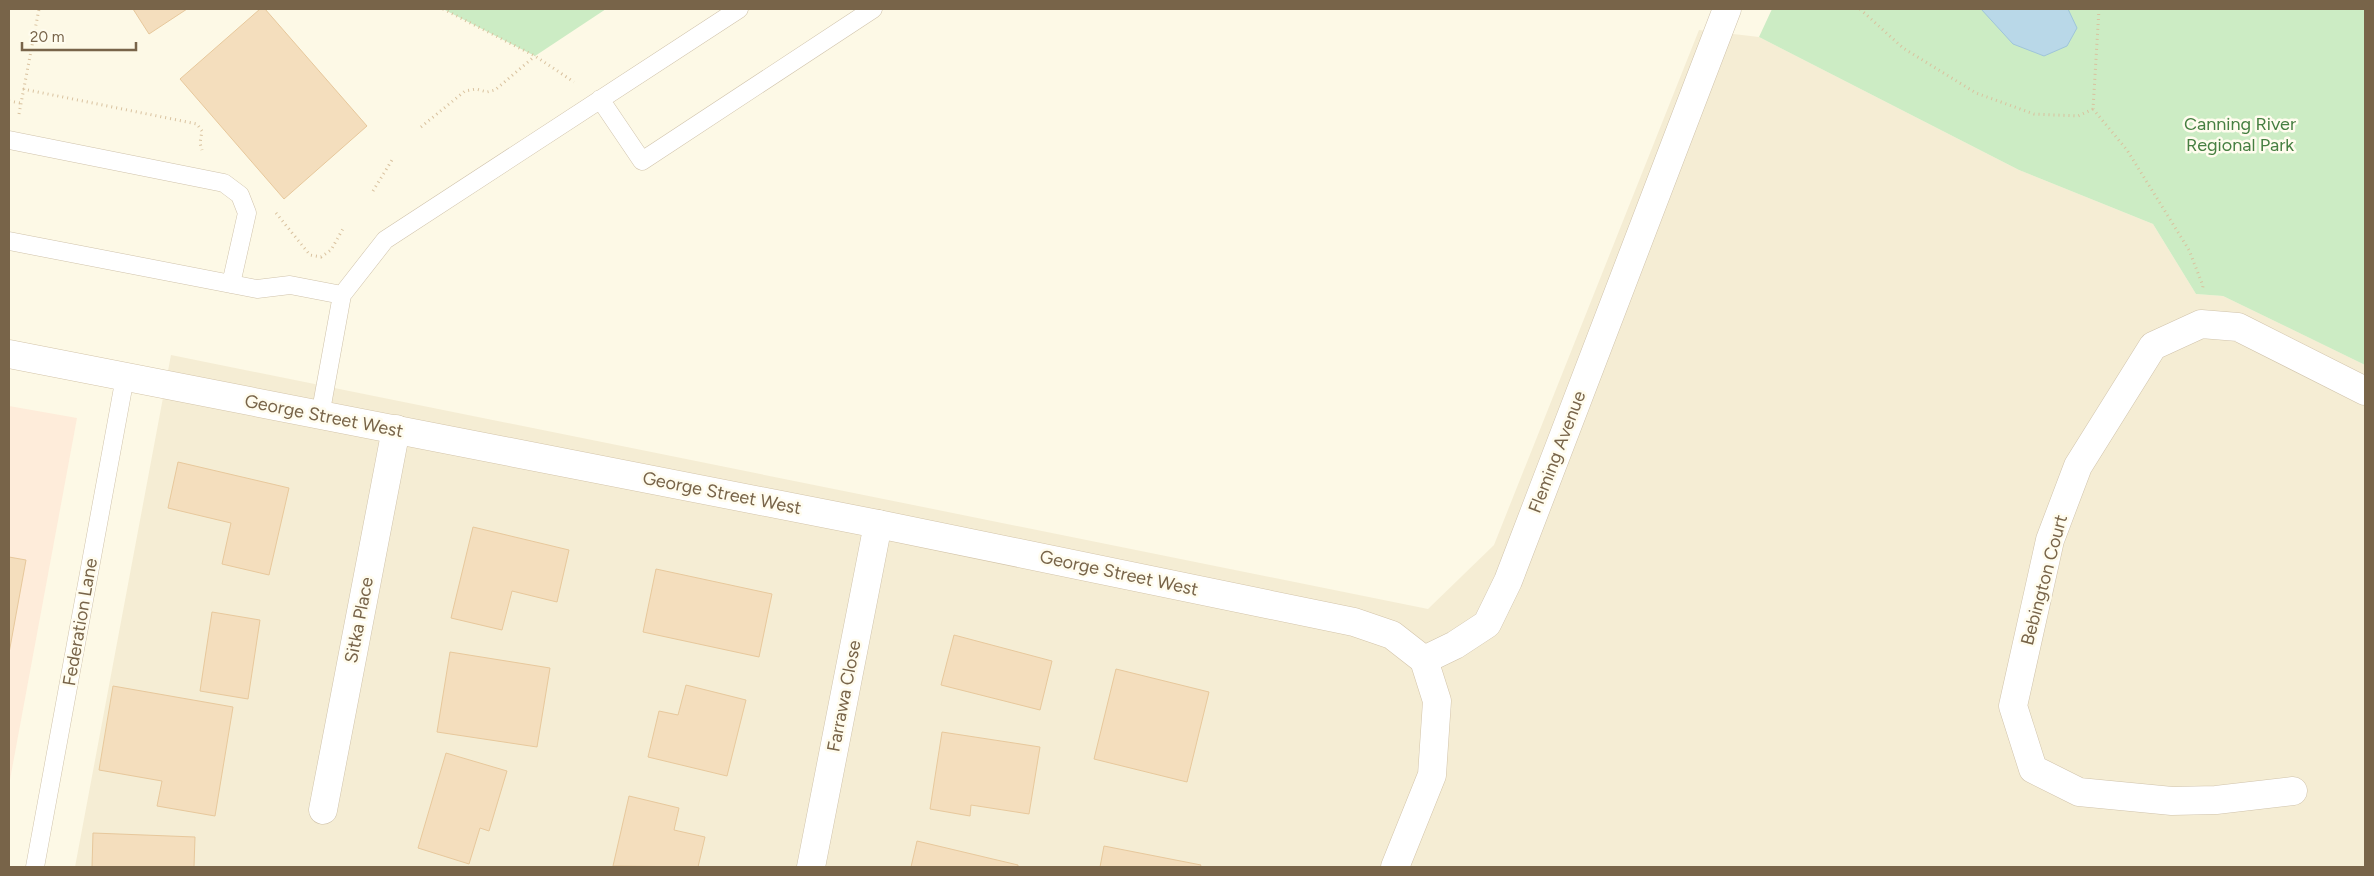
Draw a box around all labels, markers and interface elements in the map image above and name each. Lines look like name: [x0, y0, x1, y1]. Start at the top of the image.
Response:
scale bar: [22, 20, 136, 52]
text: 20 m: [30, 28, 64, 46]
park label: Canning River Regional Park: [2184, 113, 2296, 156]
street label: Fleming Avenue: [1524, 388, 1590, 516]
street label: George Street West: [243, 390, 405, 442]
street label: George Street West: [641, 467, 803, 519]
street label: Bebington Court: [2016, 512, 2072, 648]
street label: George Street West: [1038, 545, 1200, 601]
street label: Federation Lane: [58, 556, 102, 688]
street label: Sitka Place: [340, 575, 378, 665]
street label: Farrawa Close: [822, 638, 866, 754]

